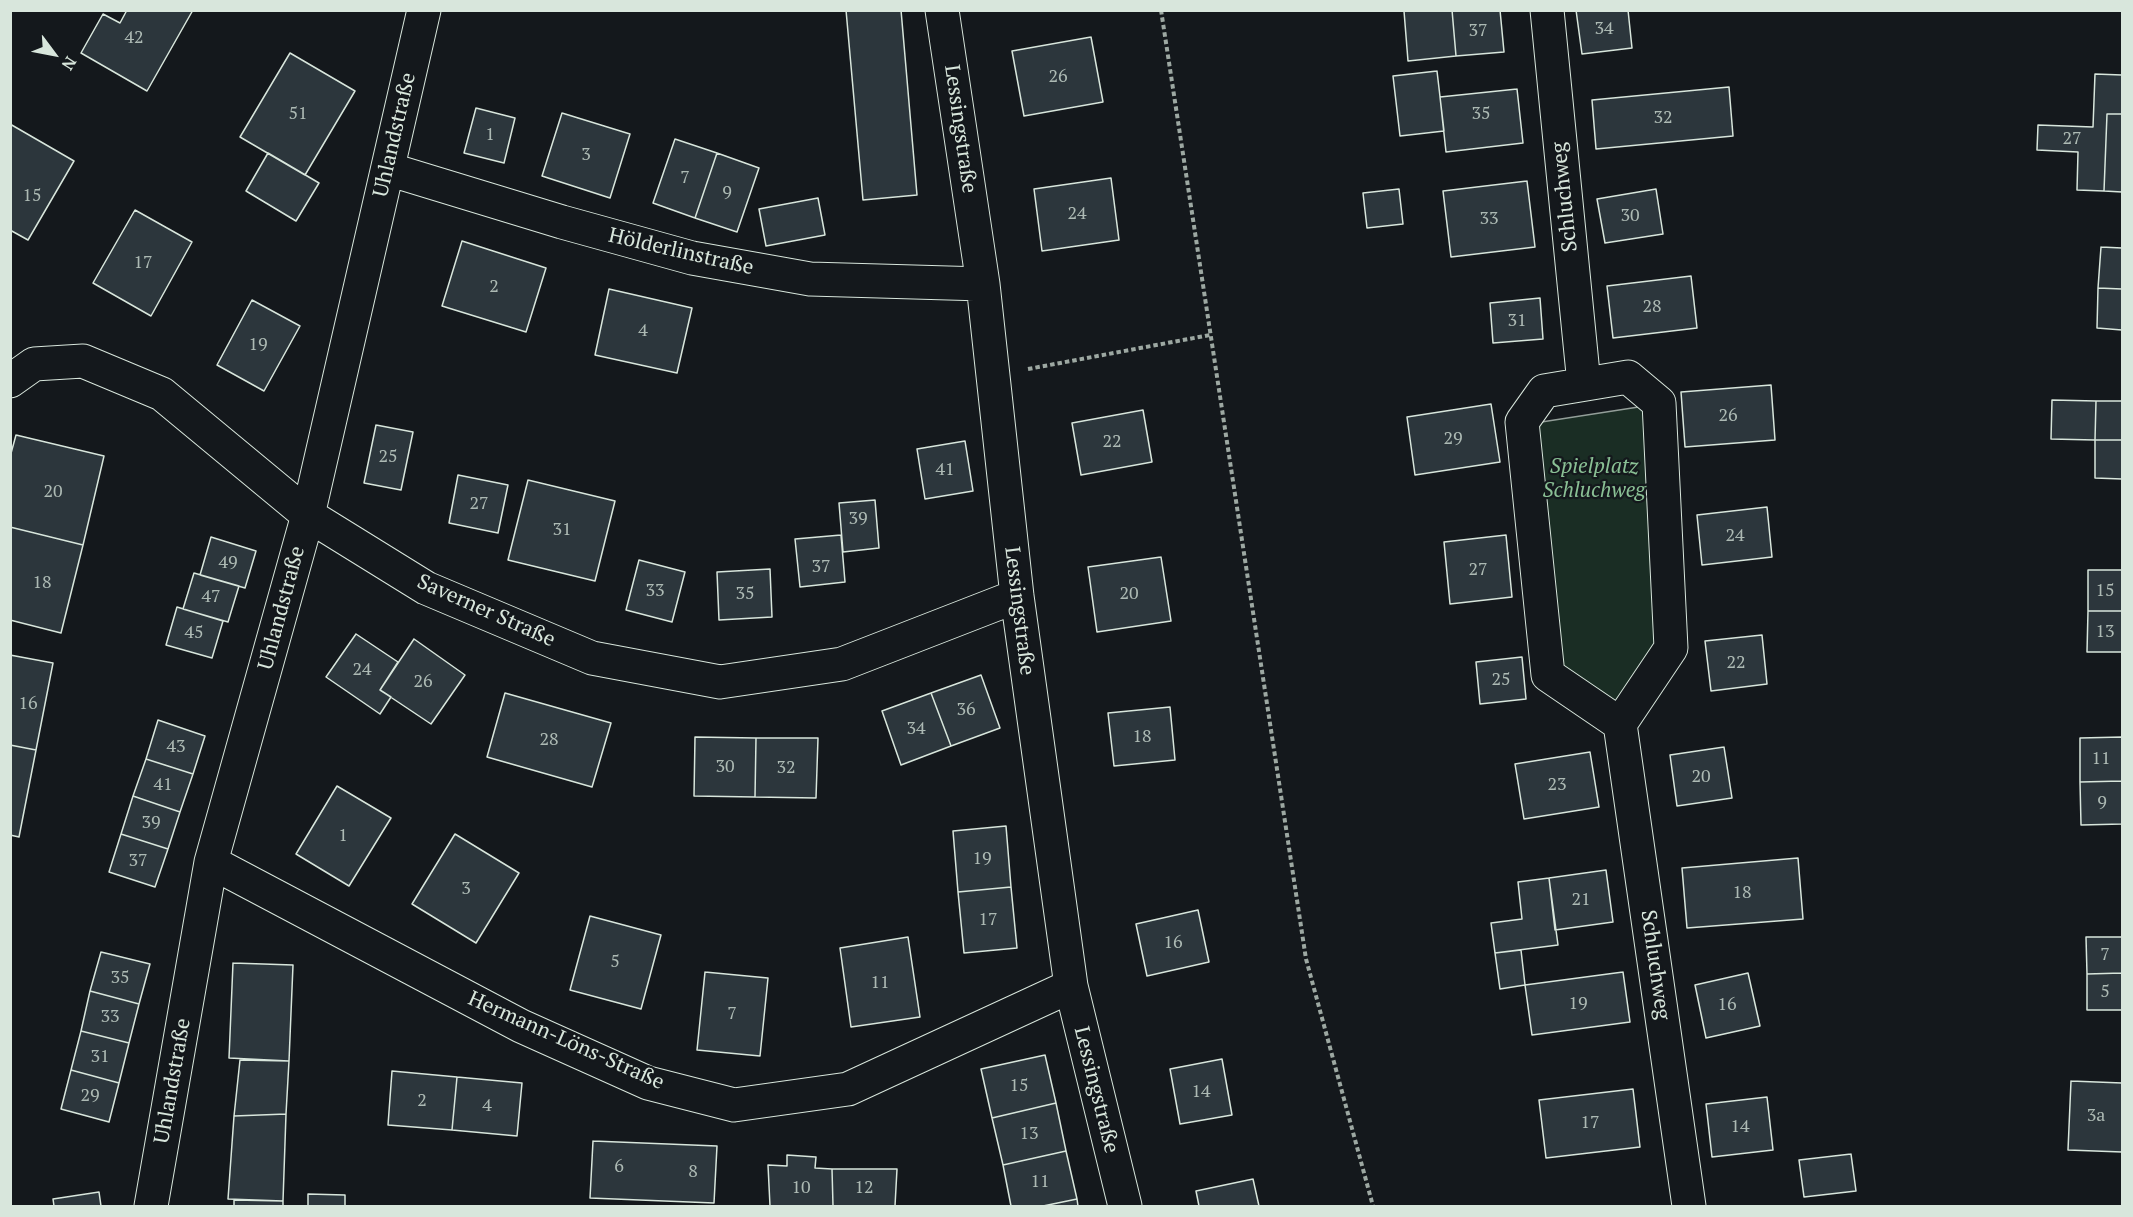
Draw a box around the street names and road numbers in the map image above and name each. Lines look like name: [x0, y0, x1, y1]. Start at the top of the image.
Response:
street label: Lessingstraße: [939, 63, 981, 195]
street label: Uhlandstraße: [368, 70, 422, 200]
street label: Schluchweg: [1547, 141, 1583, 253]
street label: Hölderlinstraße: [606, 223, 756, 281]
street label: Uhlandstraße: [253, 543, 311, 673]
street label: Lessingstraße: [999, 545, 1039, 677]
street label: Saverner Straße: [413, 569, 559, 653]
street label: Schluchweg: [1635, 909, 1675, 1021]
street label: Hermann-Löns-Straße: [464, 986, 668, 1096]
street label: Uhlandstraße: [150, 1016, 196, 1146]
street label: Lessingstraße: [1068, 1024, 1124, 1156]

